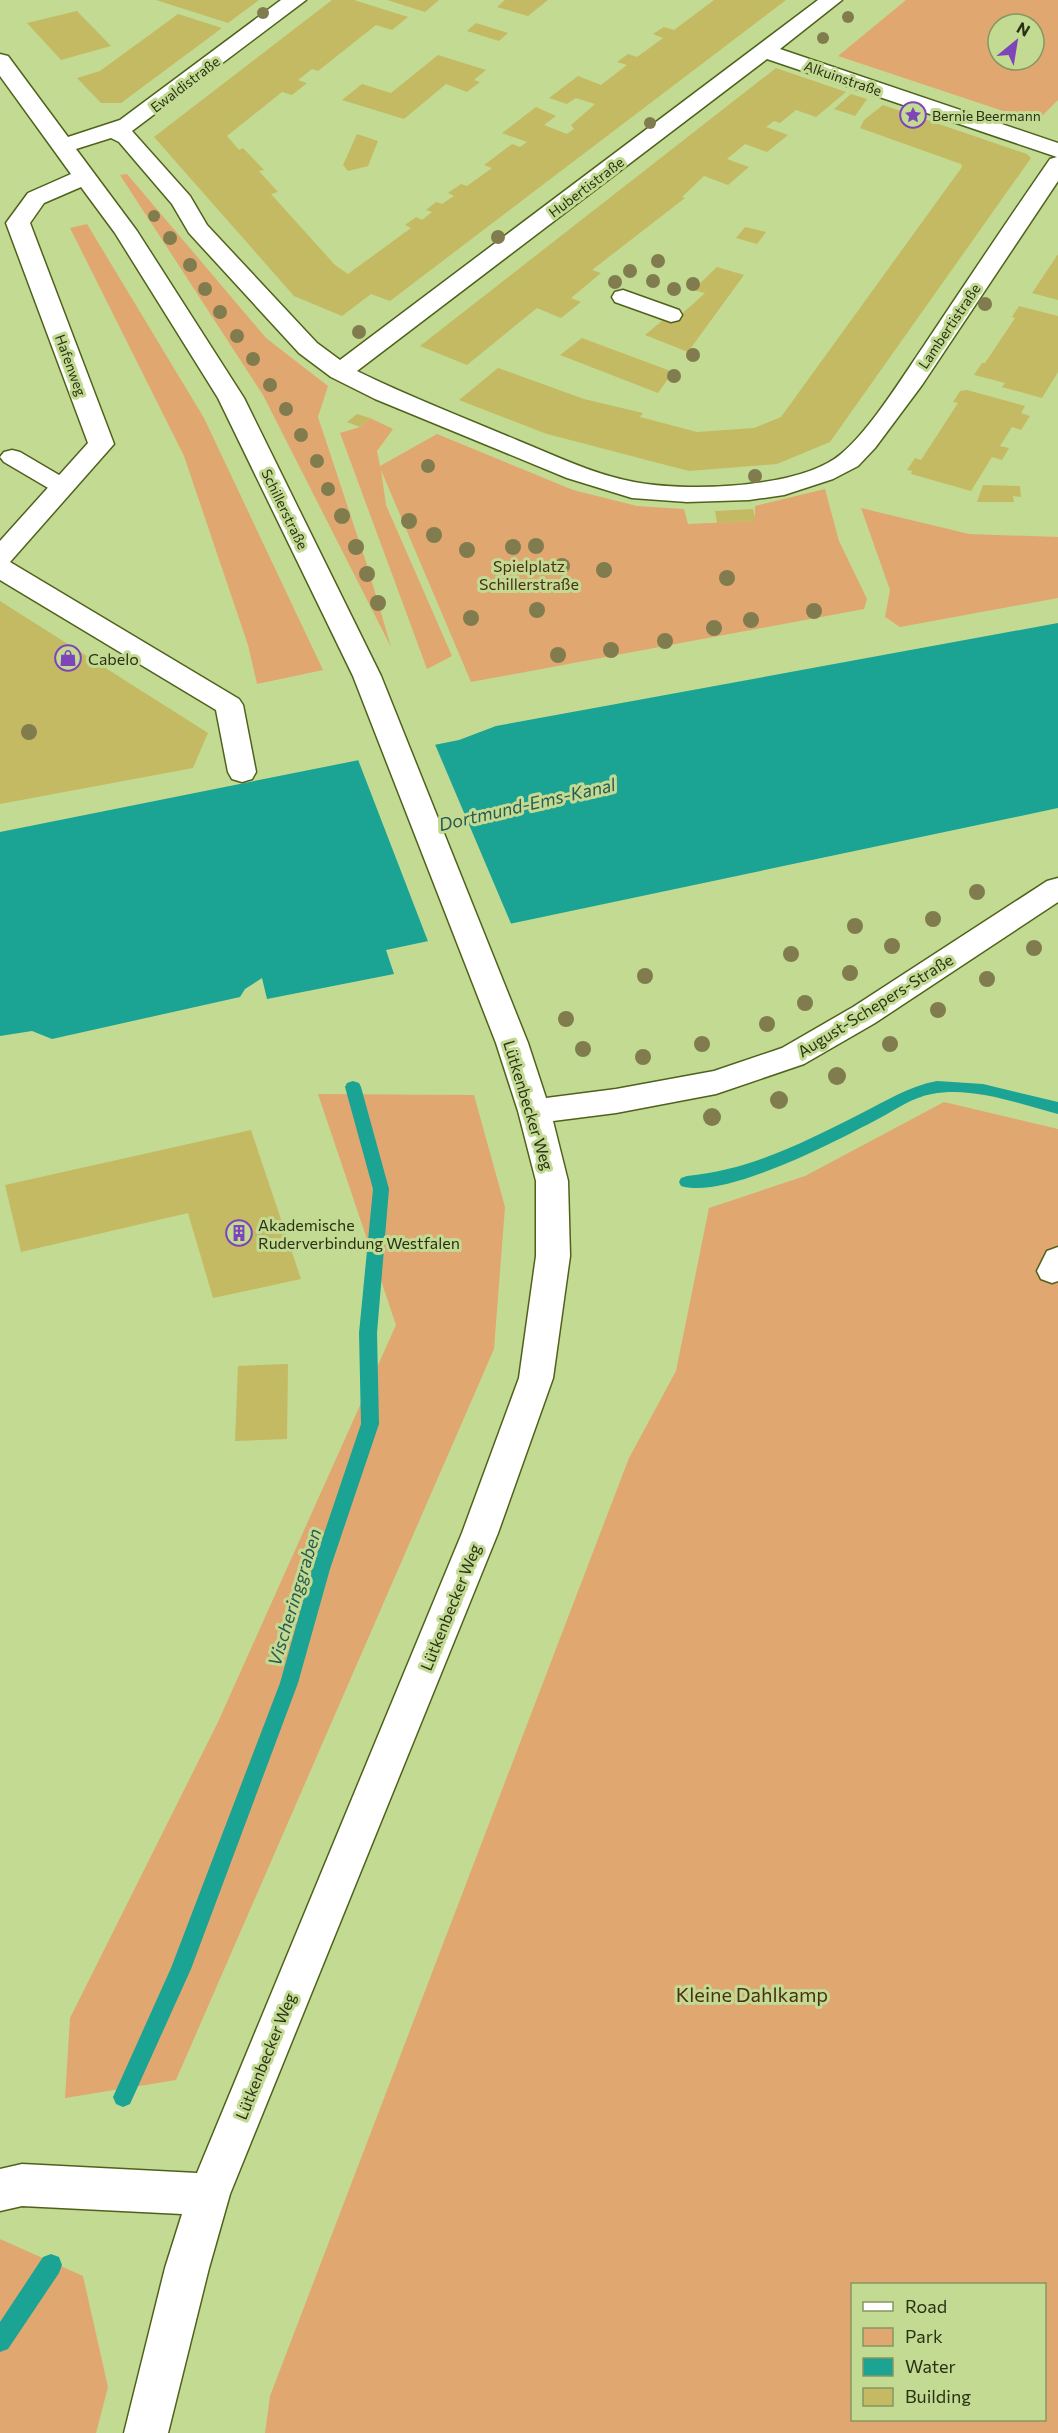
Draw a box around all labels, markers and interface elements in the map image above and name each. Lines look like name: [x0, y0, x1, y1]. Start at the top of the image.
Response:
north arrow: [986, 12, 1046, 72]
text: N: [1014, 17, 1034, 40]
street label: Ewaldistraße: [147, 52, 223, 116]
street label: Alkuinstraße: [802, 57, 884, 99]
place icon: Bernie Beermann: [898, 100, 928, 130]
place label: Bernie Beermann: [932, 107, 1041, 124]
street label: Hubertistraße: [545, 153, 627, 221]
street label: Lambertistraße: [914, 280, 984, 372]
street label: Hafenweg: [52, 332, 90, 398]
street label: Schillerstraße: [258, 466, 312, 552]
park label: Spielplatz Schillerstraße: [479, 556, 579, 593]
shop icon: Cabelo: [53, 643, 83, 673]
place label: Cabelo: [88, 649, 139, 668]
water label: Dortmund-Ems-Kanal: [437, 773, 618, 835]
street label: August-Schepers-Straße: [794, 949, 956, 1061]
street label: Lütkenbecker Weg: [500, 1038, 558, 1173]
place label: Akademische Ruderverbindung Westfalen: [258, 1215, 460, 1252]
building icon: Akademische Ruderverbindung Westfalen: [224, 1218, 254, 1248]
water label: Vischeringgraben: [263, 1526, 325, 1668]
street label: Lütkenbecker Weg: [416, 1541, 484, 1673]
park label: Kleine Dahlkamp: [676, 1982, 828, 2006]
street label: Lütkenbecker Weg: [231, 1990, 299, 2122]
legend: [851, 2283, 1046, 2421]
text: Road: [905, 2295, 947, 2317]
text: Park: [905, 2325, 943, 2347]
text: Water: [905, 2355, 956, 2377]
text: Building: [905, 2385, 971, 2407]

